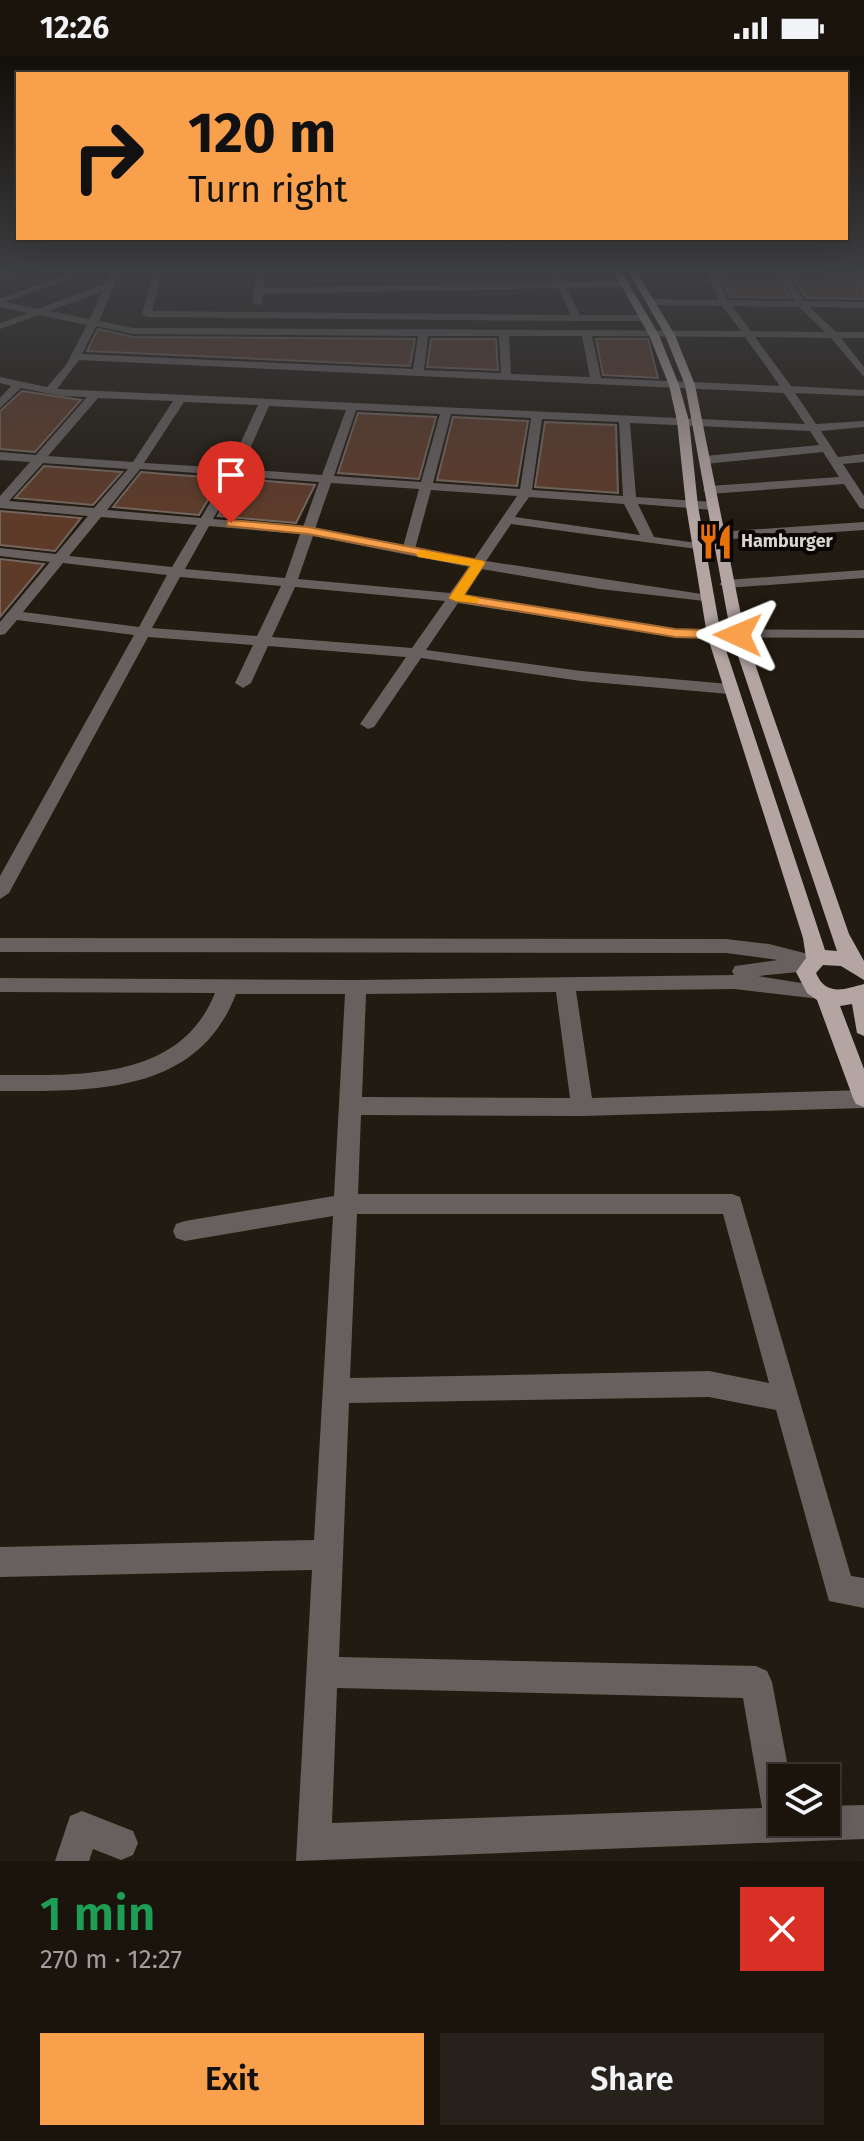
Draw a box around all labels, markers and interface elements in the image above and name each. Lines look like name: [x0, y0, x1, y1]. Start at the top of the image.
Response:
text: 12:26: [40, 10, 109, 46]
text: 120 m: [188, 100, 336, 167]
icon: right: [56, 104, 160, 208]
text: Turn right: [188, 168, 348, 212]
pin: [197, 441, 265, 523]
icon: arrive: [209, 453, 253, 497]
restaurant icon: Hamburger: [696, 522, 734, 560]
place label: Hamburger: [741, 530, 834, 552]
position arrow: [696, 593, 780, 677]
map controls: [768, 1764, 840, 1836]
button: layers: [768, 1764, 840, 1836]
text: 1 min: [40, 1885, 156, 1943]
button: close: [740, 1887, 824, 1971]
text: 270 m · 12:27: [40, 1944, 182, 1975]
button: Exit: [40, 2033, 424, 2125]
button: Share: [440, 2033, 824, 2125]

